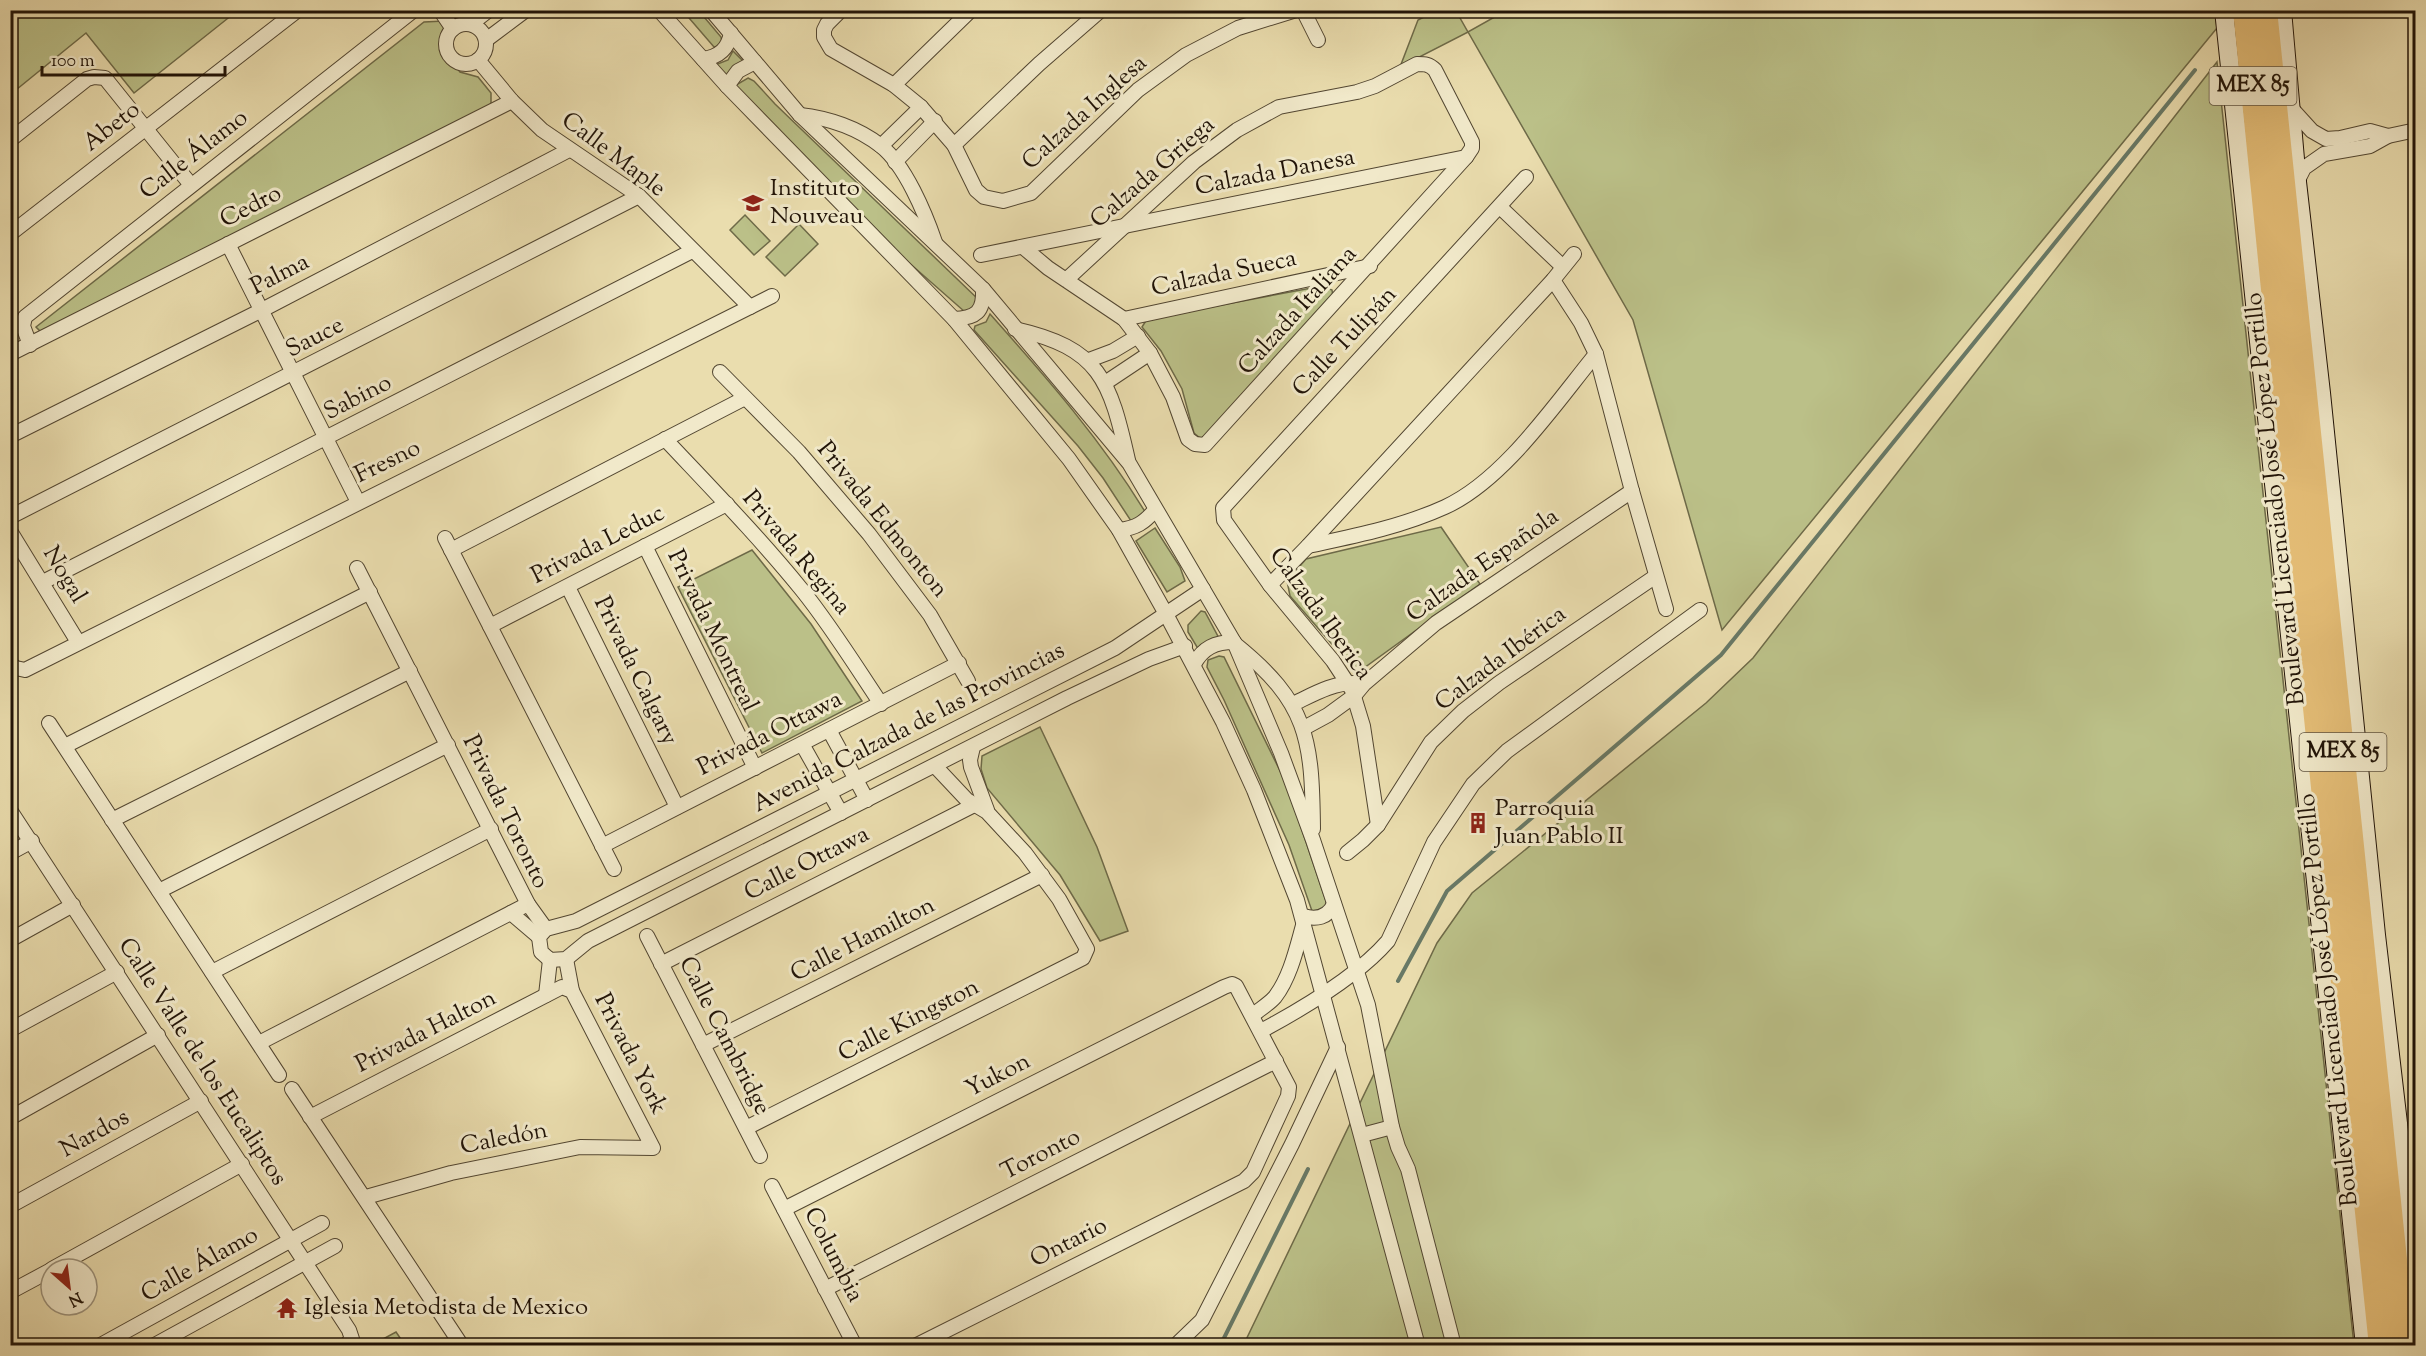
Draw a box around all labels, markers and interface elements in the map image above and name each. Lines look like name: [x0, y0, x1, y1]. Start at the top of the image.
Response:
scale bar: [42, 39, 225, 77]
street label: Calzada Inglesa: [1015, 48, 1155, 178]
text: 100 m: [51, 49, 95, 75]
road number: MEX 85: [2210, 67, 2296, 105]
street label: Abeto: [76, 94, 148, 160]
street label: Calle Álamo: [133, 102, 255, 208]
street label: Calle Maple: [554, 104, 672, 206]
street label: Calzada Griega: [1083, 109, 1223, 237]
street label: Calzada Danesa: [1192, 141, 1358, 205]
place label: Instituto Nouveau: [770, 172, 864, 234]
street label: Cedro: [214, 177, 288, 237]
school or university icon: Instituto Nouveau: [741, 191, 765, 215]
street label: Calzada Italiana: [1231, 239, 1365, 383]
street label: Calzada Sueca: [1148, 242, 1300, 306]
street label: Palma: [245, 246, 315, 304]
street label: Calle Tulipán: [1285, 279, 1405, 405]
street label: Boulevard Licenciado José López Portillo: [2237, 291, 2315, 707]
street label: Sauce: [280, 309, 350, 367]
street label: Sabino: [318, 366, 398, 430]
street label: Fresno: [349, 431, 427, 493]
street label: Privada Edmonton: [808, 435, 956, 605]
street label: Privada Regina: [734, 483, 858, 623]
street label: Privada Leduc: [525, 497, 671, 593]
street label: Calzada Española: [1400, 501, 1566, 631]
street label: Nogal: [34, 540, 95, 610]
street label: Calzada Iberica: [1260, 541, 1380, 687]
street label: Privada Montreal: [658, 544, 766, 718]
street label: Privada Calgary: [584, 591, 686, 751]
street label: Calzada Ibérica: [1428, 598, 1574, 720]
street label: Avenida Calzada de las Provincias: [747, 634, 1071, 822]
street label: Privada Ottawa: [692, 683, 848, 785]
street label: Privada Toronto: [453, 729, 557, 895]
road number: MEX 85: [2300, 733, 2386, 771]
place label: Parroquia Juan Pablo II: [1493, 792, 1624, 854]
street label: Boulevard Licenciado José López Portillo: [2290, 792, 2368, 1208]
building icon: Parroquia Juan Pablo II: [1466, 811, 1490, 835]
street label: Calle Ottawa: [739, 818, 875, 910]
street label: Calle Hamilton: [785, 889, 941, 991]
street label: Calle Valle de los Eucaliptos: [109, 931, 295, 1193]
street label: Calle Cambridge: [669, 951, 779, 1121]
street label: Calle Kingston: [833, 971, 985, 1071]
street label: Privada Halton: [350, 982, 502, 1082]
street label: Privada York: [585, 988, 675, 1120]
street label: Yukon: [959, 1045, 1037, 1107]
street label: Nardos: [54, 1101, 136, 1167]
street label: Caledón: [457, 1114, 551, 1164]
street label: Toronto: [995, 1120, 1087, 1190]
street label: Columbia: [795, 1202, 871, 1308]
street label: Ontario: [1025, 1209, 1113, 1277]
street label: Calle Álamo: [135, 1219, 265, 1311]
north arrow: [39, 1257, 99, 1317]
text: N: [64, 1285, 86, 1311]
place label: Iglesia Metodista de Mexico: [304, 1291, 588, 1325]
temple icon: Iglesia Metodista de Mexico: [275, 1296, 299, 1320]

